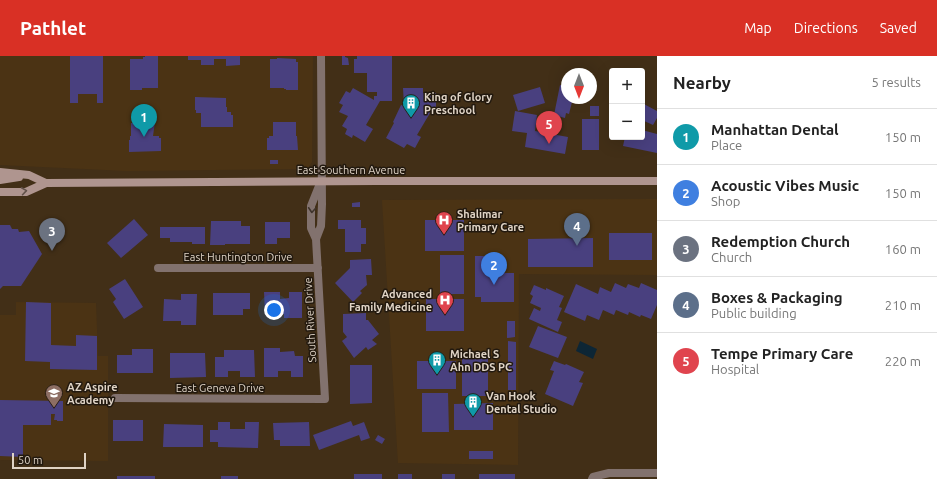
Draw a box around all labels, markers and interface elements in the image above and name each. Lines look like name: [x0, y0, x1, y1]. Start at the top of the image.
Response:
text: Pathlet: [20, 17, 86, 39]
text: Map: [744, 20, 772, 36]
text: Directions: [794, 20, 858, 36]
text: Saved: [880, 20, 917, 36]
north arrow: [561, 68, 597, 104]
map controls: [609, 68, 645, 140]
button: +: [609, 68, 645, 104]
text: Nearby: [673, 73, 731, 92]
text: 5 results: [871, 75, 921, 89]
place label: King of Glory Preschool: [424, 91, 492, 116]
building icon: King of Glory Preschool: [401, 93, 421, 118]
pin: 1: [131, 104, 157, 137]
button: −: [609, 104, 645, 140]
pin: 5: [536, 111, 562, 144]
text: Manhattan Dental: [711, 121, 839, 138]
text: 1: [682, 130, 690, 144]
text: 150 m: [885, 130, 921, 144]
text: Place: [711, 138, 742, 152]
street label: East Southern Avenue: [297, 164, 405, 176]
text: Acoustic Vibes Music: [711, 177, 859, 194]
text: 2: [682, 186, 690, 200]
text: 150 m: [885, 186, 921, 200]
one-way arrow: [20, 187, 27, 196]
text: Shop: [711, 194, 740, 208]
one-way arrow: [307, 207, 316, 213]
place label: Shalimar Primary Care: [457, 208, 524, 233]
hospital icon: Shalimar Primary Care: [434, 210, 454, 235]
pin: 4: [564, 213, 590, 246]
pin: 3: [39, 218, 65, 251]
text: Redemption Church: [711, 233, 850, 250]
text: 3: [682, 242, 690, 256]
text: 160 m: [885, 242, 921, 256]
text: Church: [711, 250, 752, 264]
street label: East Huntington Drive: [184, 251, 292, 263]
pin: 2: [481, 252, 507, 285]
street label: South River Drive: [302, 277, 318, 363]
place label: Advanced Family Medicine: [349, 288, 432, 313]
text: Boxes & Packaging: [711, 289, 843, 306]
hospital icon: Advanced Family Medicine: [435, 290, 455, 315]
text: 4: [682, 298, 690, 312]
text: 210 m: [885, 298, 921, 312]
your location: [264, 300, 284, 320]
text: Public building: [711, 306, 797, 320]
text: Tempe Primary Care: [711, 345, 853, 362]
place label: Michael S Ahn DDS PC: [450, 348, 512, 373]
building icon: Michael S Ahn DDS PC: [427, 350, 447, 375]
text: 5: [682, 354, 690, 368]
text: 220 m: [885, 354, 921, 368]
text: Hospital: [711, 362, 759, 376]
place label: AZ Aspire Academy: [67, 381, 118, 406]
street label: East Geneva Drive: [176, 382, 264, 394]
school or university icon: AZ Aspire Academy: [44, 383, 64, 408]
place label: Van Hook Dental Studio: [486, 390, 557, 415]
building icon: Van Hook Dental Studio: [463, 392, 483, 417]
scale bar: [12, 451, 86, 470]
text: 50 m: [18, 454, 42, 466]

